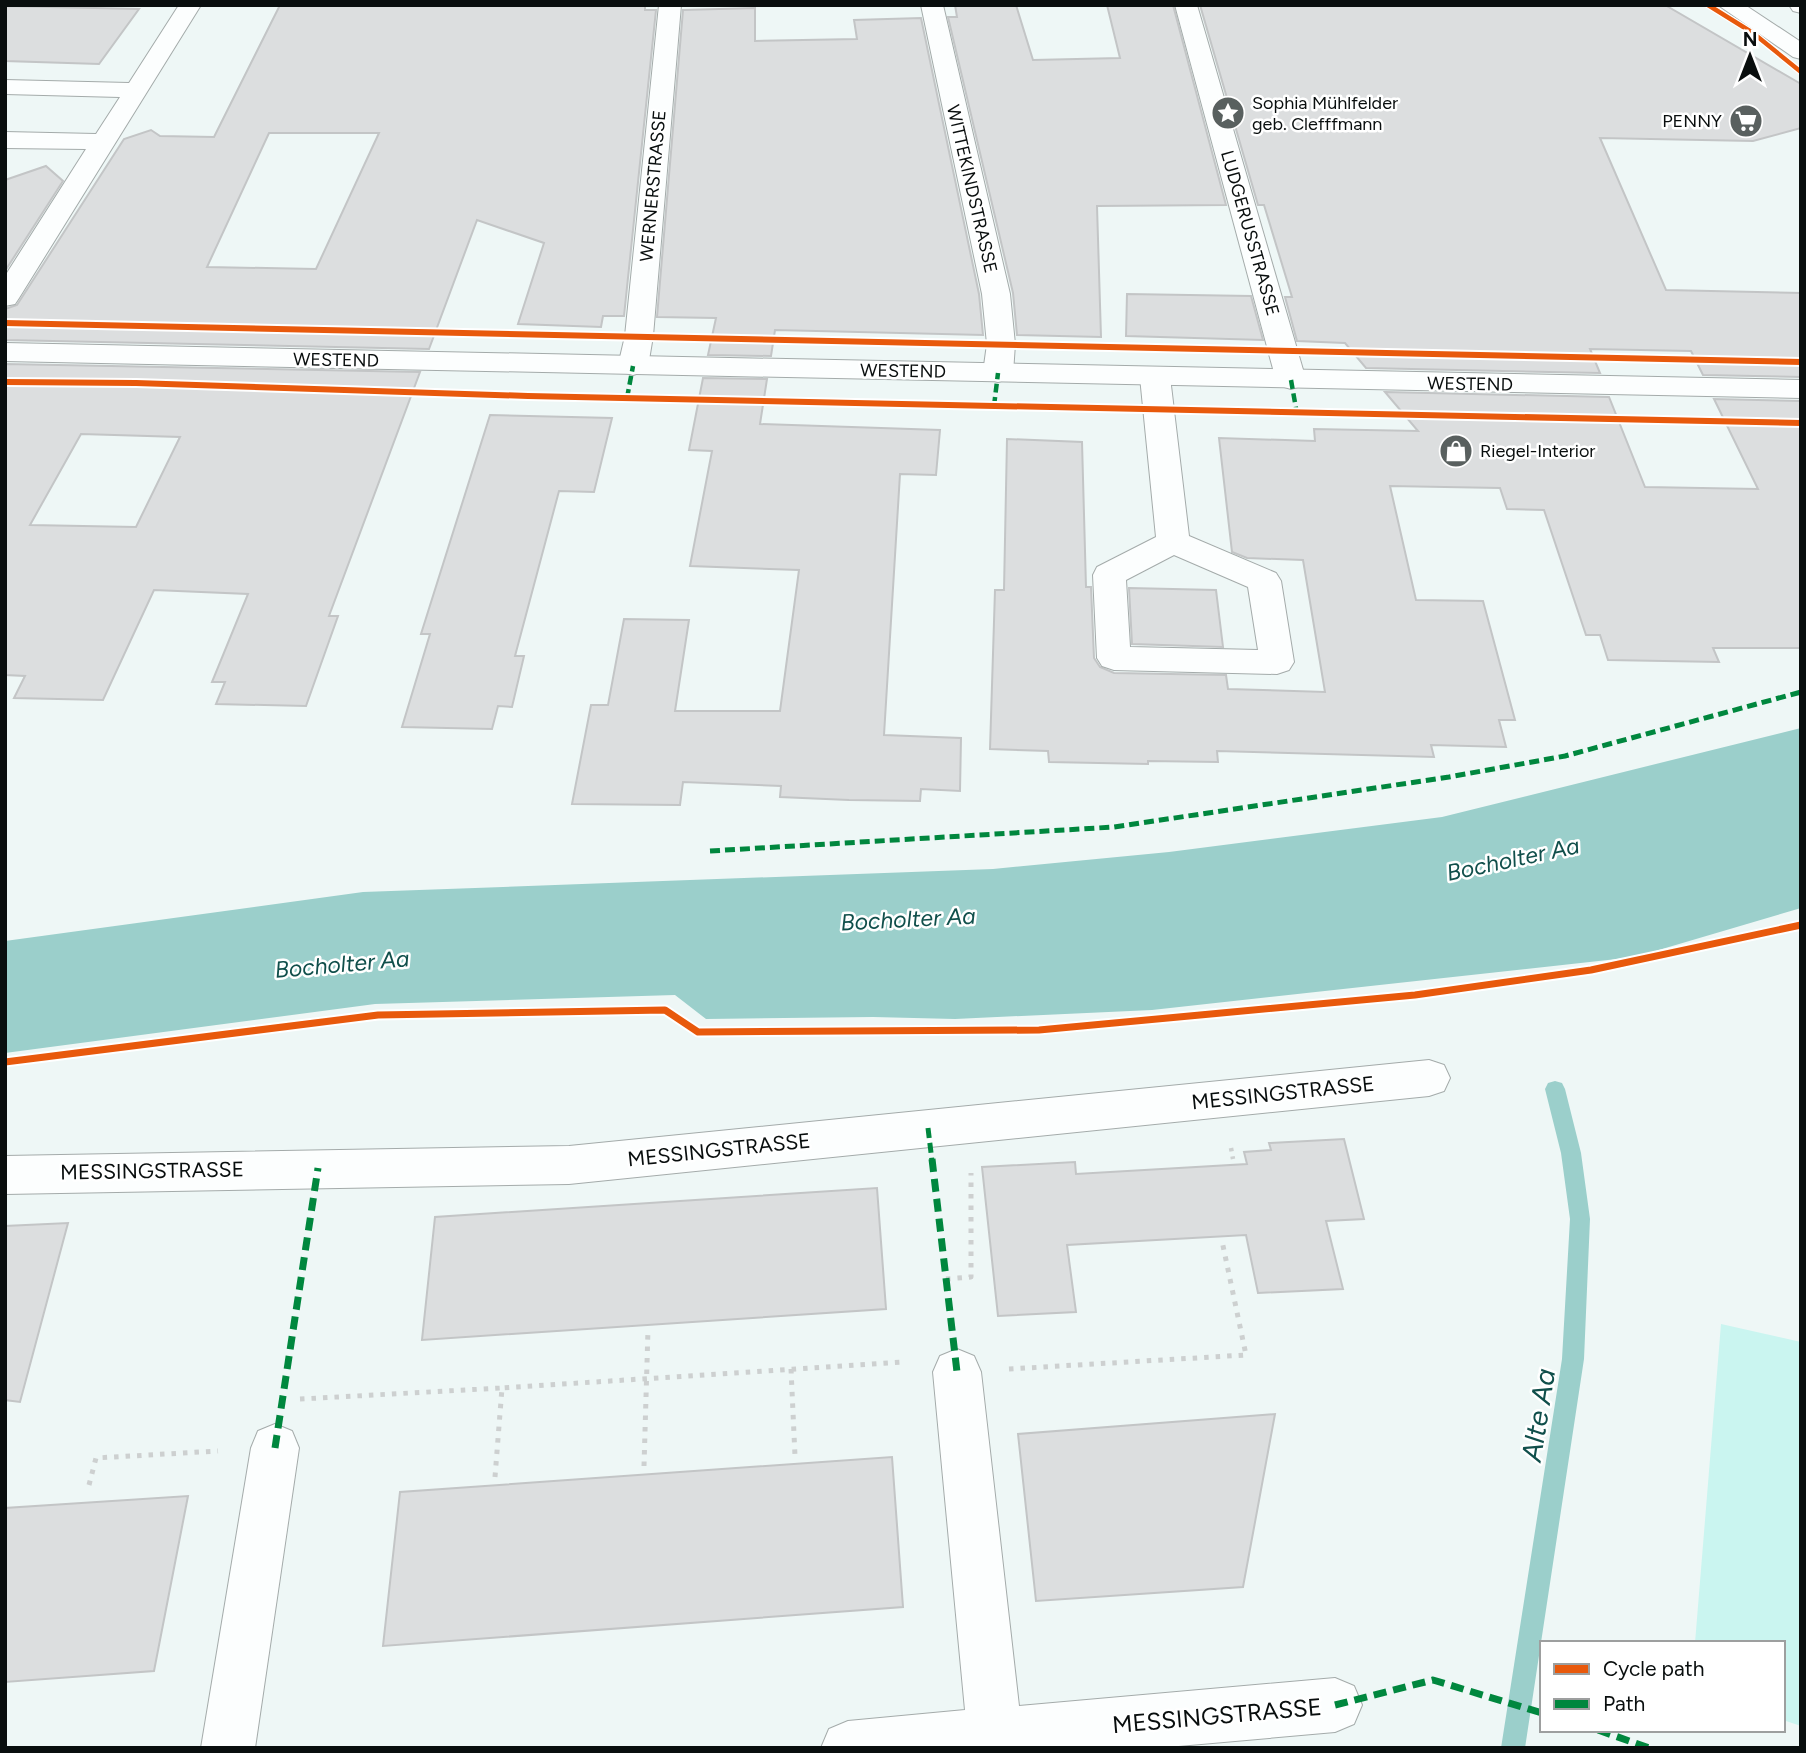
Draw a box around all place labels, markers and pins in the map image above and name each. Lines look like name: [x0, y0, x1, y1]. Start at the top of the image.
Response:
place label: Sophia Mühlfelder geb. Clefffmann: [1252, 92, 1398, 135]
place icon: Sophia Mühlfelder geb. Clefffmann: [1209, 94, 1247, 132]
supermarket icon: PENNY: [1727, 102, 1765, 140]
place label: PENNY: [1662, 110, 1722, 132]
shop icon: Riegel-Interior: [1437, 432, 1475, 470]
place label: Riegel-Interior: [1480, 440, 1595, 462]

